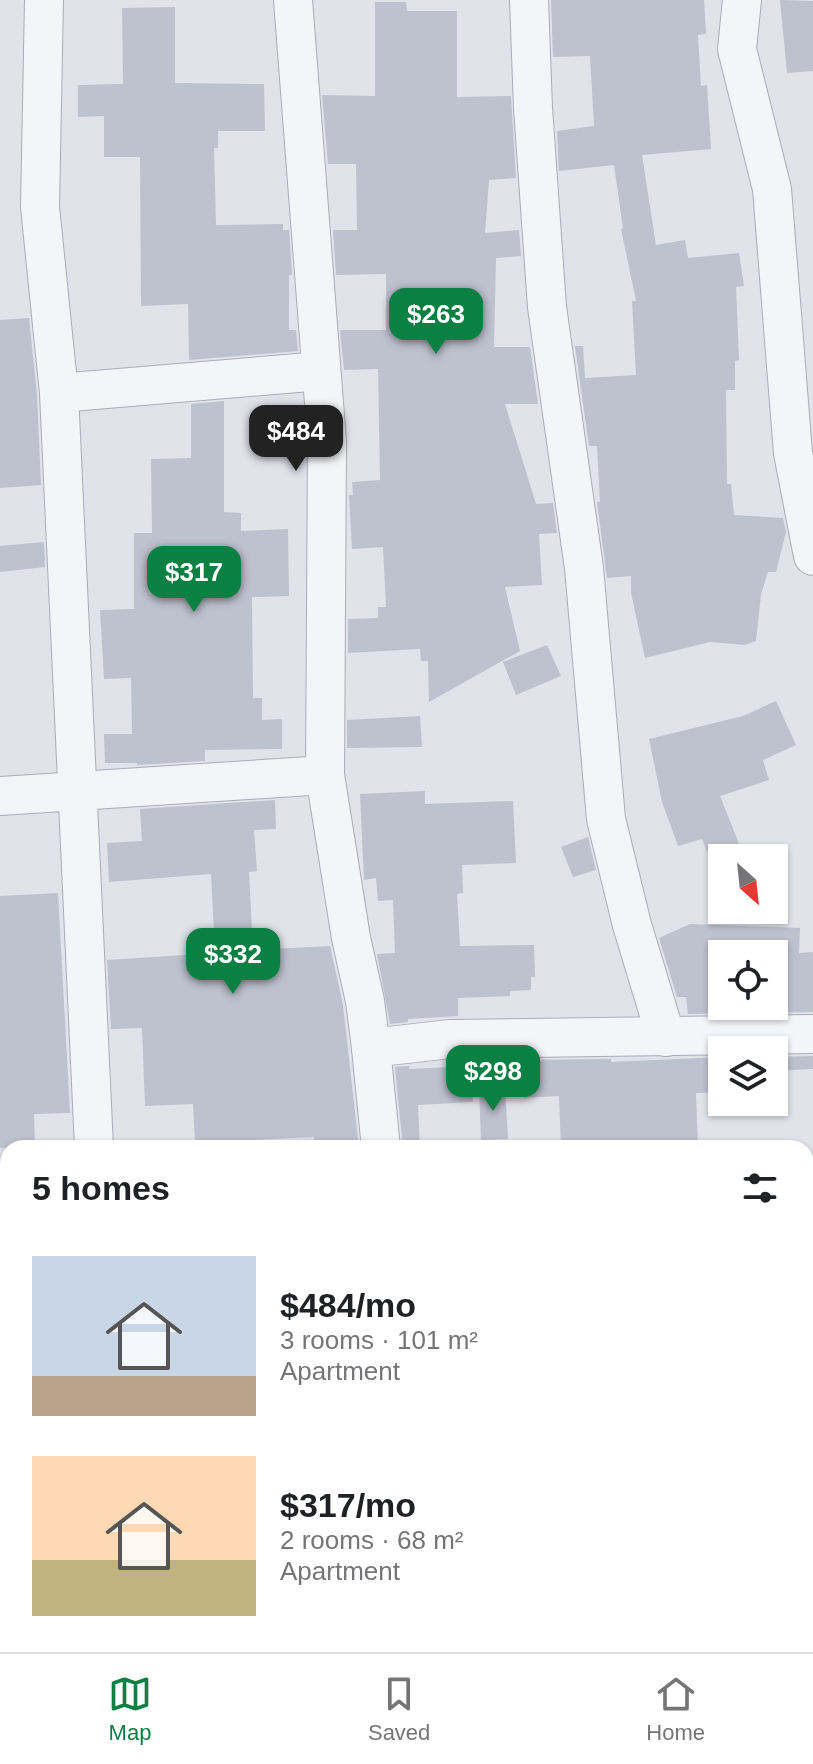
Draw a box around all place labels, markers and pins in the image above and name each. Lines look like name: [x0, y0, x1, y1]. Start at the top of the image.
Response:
pin: $263: [389, 288, 483, 356]
pin: $484: [249, 405, 343, 473]
pin: $317: [147, 546, 241, 614]
pin: $332: [186, 928, 280, 996]
pin: $298: [446, 1045, 540, 1113]

